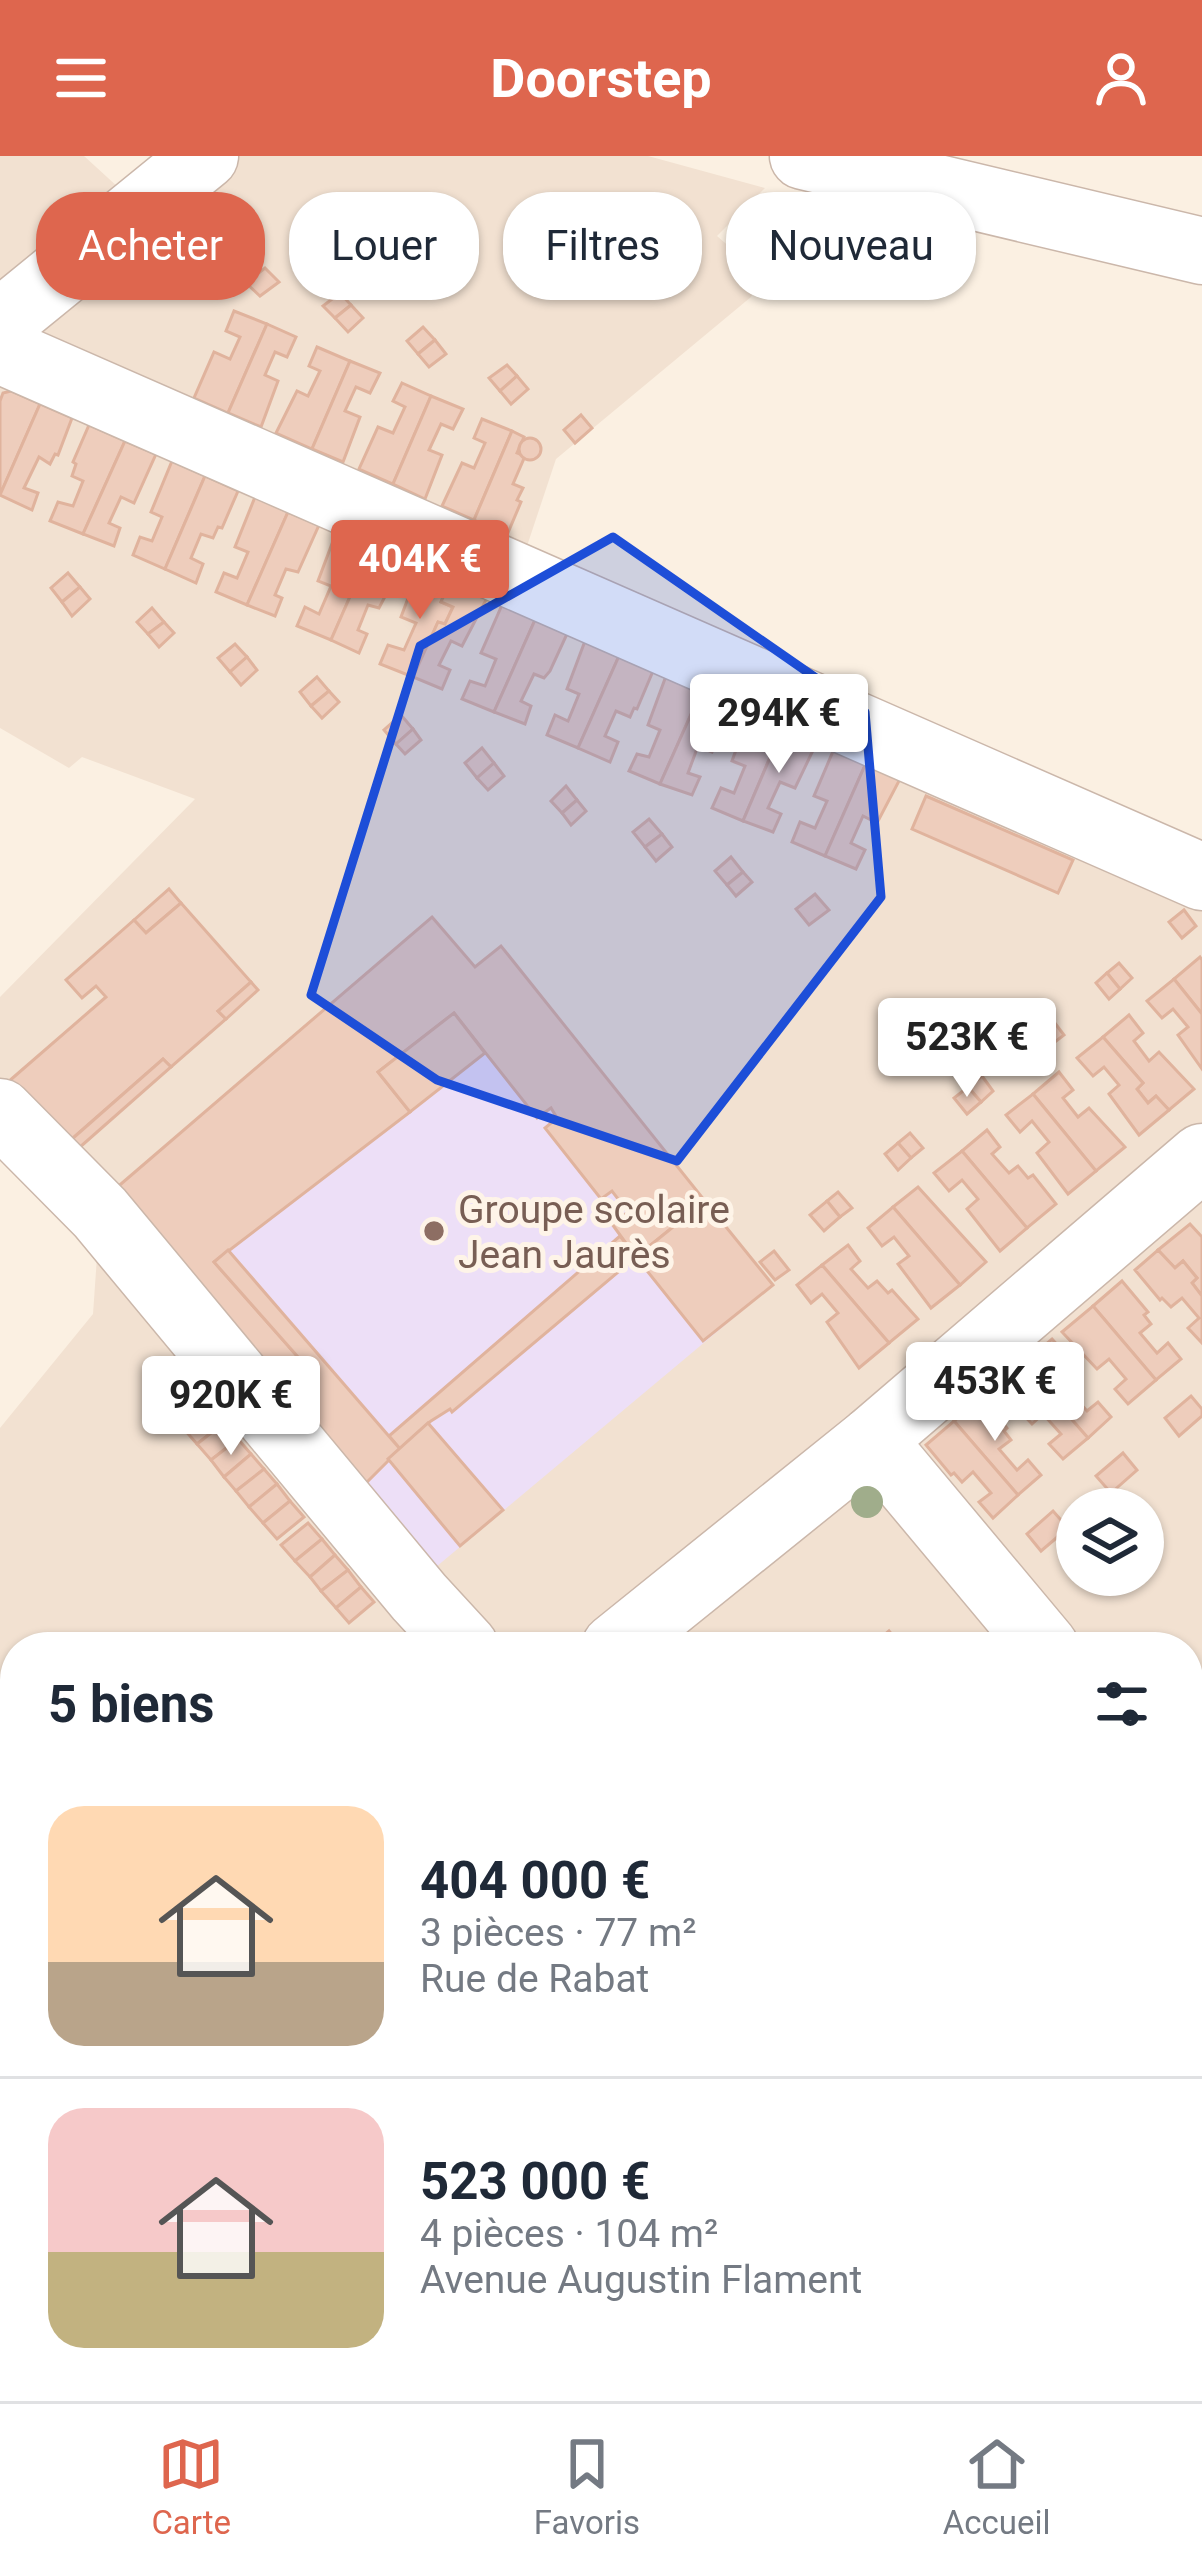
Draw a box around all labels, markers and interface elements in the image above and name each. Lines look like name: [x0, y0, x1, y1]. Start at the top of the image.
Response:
icon: menu: [48, 45, 114, 111]
icon: person: [1088, 45, 1154, 111]
text: Doorstep: [490, 47, 712, 110]
chip: Acheter: [36, 192, 265, 300]
chip: Louer: [289, 192, 479, 300]
chip: Filtres: [503, 192, 702, 300]
chip: Nouveau: [726, 192, 976, 300]
pin: 404K €: [322, 520, 518, 622]
text: 404K €: [358, 536, 482, 582]
pin: 294K €: [681, 674, 877, 776]
text: 294K €: [717, 690, 841, 736]
pin: 523K €: [869, 998, 1065, 1100]
text: 523K €: [905, 1014, 1029, 1060]
place label: Groupe scolaire Jean Jaurès: [458, 1187, 730, 1278]
marker: Groupe scolaire Jean Jaurès: [421, 1218, 447, 1244]
pin: 453K €: [897, 1342, 1093, 1444]
pin: 920K €: [133, 1356, 329, 1458]
text: 453K €: [933, 1358, 1057, 1404]
text: 920K €: [169, 1372, 293, 1418]
map controls: [1056, 1488, 1164, 1596]
button: layers: [1056, 1488, 1164, 1596]
icon: filters: [1089, 1671, 1155, 1737]
text: 5 biens: [48, 1675, 214, 1734]
text: 404 000 €: [420, 1851, 650, 1910]
icon: home: [144, 1854, 288, 1998]
text: 3 pièces · 77 m²: [420, 1910, 696, 1956]
text: Rue de Rabat: [420, 1956, 649, 2002]
text: 523 000 €: [420, 2152, 650, 2211]
icon: home: [144, 2156, 288, 2300]
text: 4 pièces · 104 m²: [420, 2211, 718, 2257]
text: Avenue Augustin Flament: [420, 2257, 862, 2303]
tab: Carte: [151, 2431, 231, 2542]
tab: Favoris: [534, 2431, 640, 2542]
tab: Accueil: [943, 2431, 1051, 2542]

